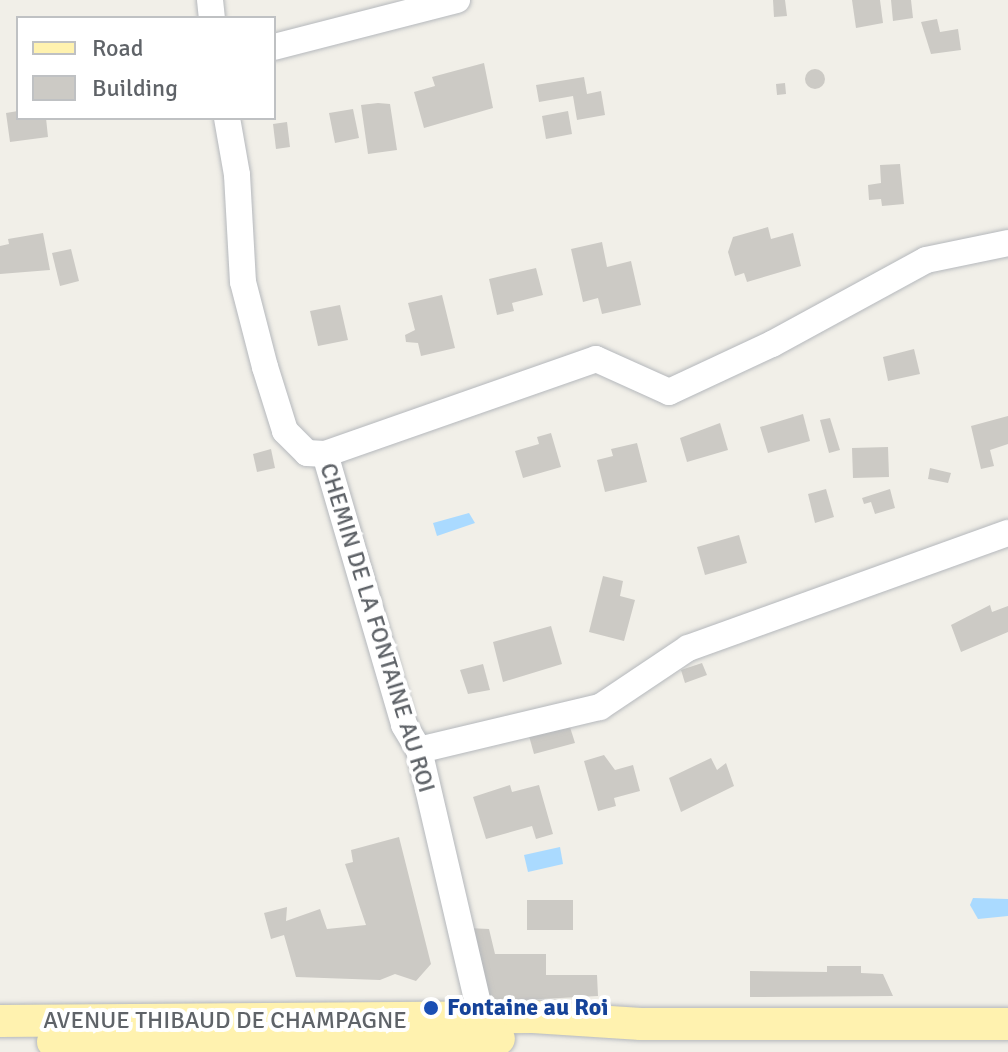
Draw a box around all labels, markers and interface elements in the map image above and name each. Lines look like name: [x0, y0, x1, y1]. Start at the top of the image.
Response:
legend: [16, 16, 276, 120]
text: Road: [92, 33, 143, 63]
text: Building: [92, 73, 178, 103]
street label: CHEMIN DE LA FONTAINE AU ROI: [313, 460, 441, 796]
place label: Fontaine au Roi: [447, 994, 608, 1022]
marker: Fontaine au Roi: [422, 999, 440, 1017]
street label: AVENUE THIBAUD DE CHAMPAGNE: [43, 1007, 407, 1035]

